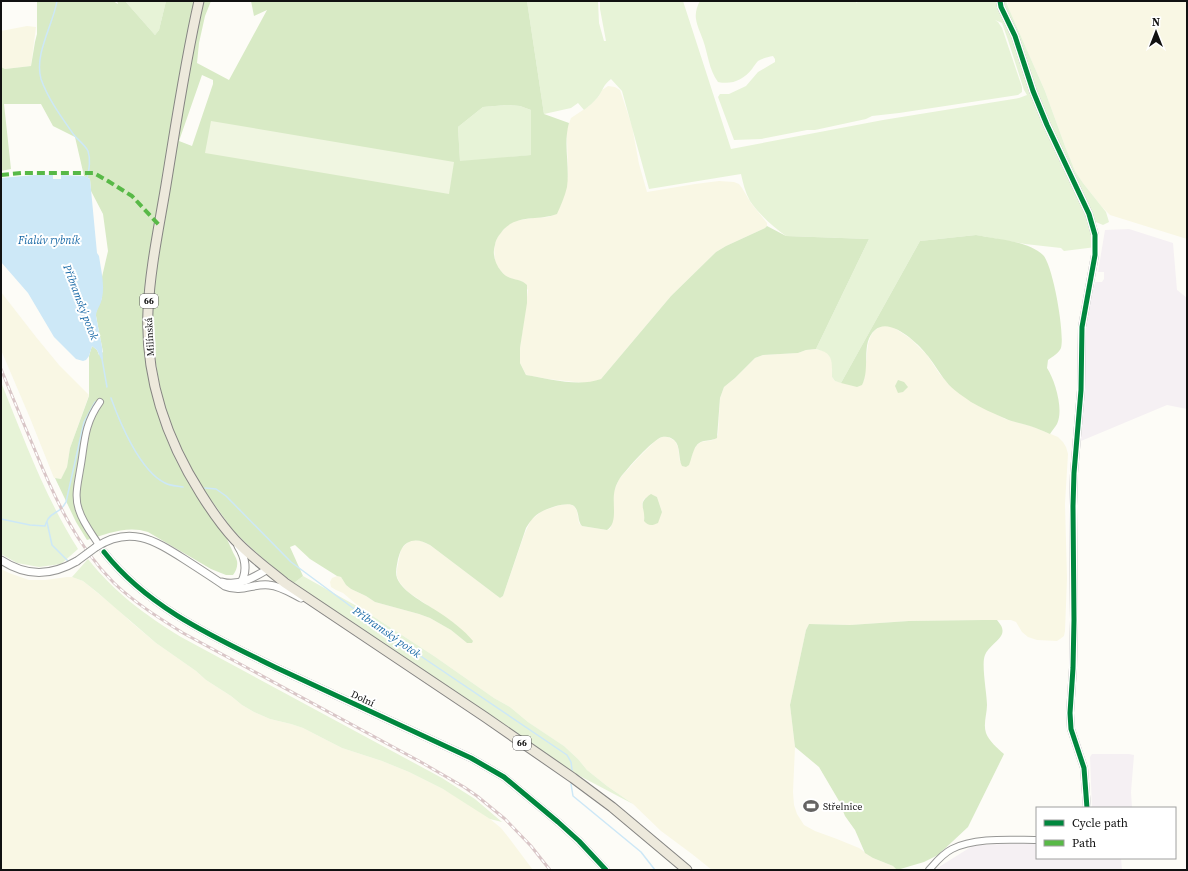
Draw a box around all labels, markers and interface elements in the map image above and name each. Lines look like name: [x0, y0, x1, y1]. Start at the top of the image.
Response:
north arrow: [1136, 12, 1176, 52]
text: N: [1152, 15, 1160, 30]
water label: Fialúv rybník: [17, 233, 81, 248]
water label: Příbramský potok: [59, 261, 102, 343]
road number: 66: [140, 294, 158, 308]
street label: Milínská: [142, 316, 157, 357]
water label: Příbramský potok: [349, 603, 424, 662]
street label: Dolní: [349, 687, 377, 710]
road number: 66: [513, 736, 531, 750]
sports icon: Střelnice: [802, 797, 820, 815]
place label: Střelnice: [823, 800, 862, 813]
legend: [1036, 807, 1176, 859]
text: Cycle path: [1072, 815, 1128, 831]
text: Path: [1072, 835, 1096, 851]

